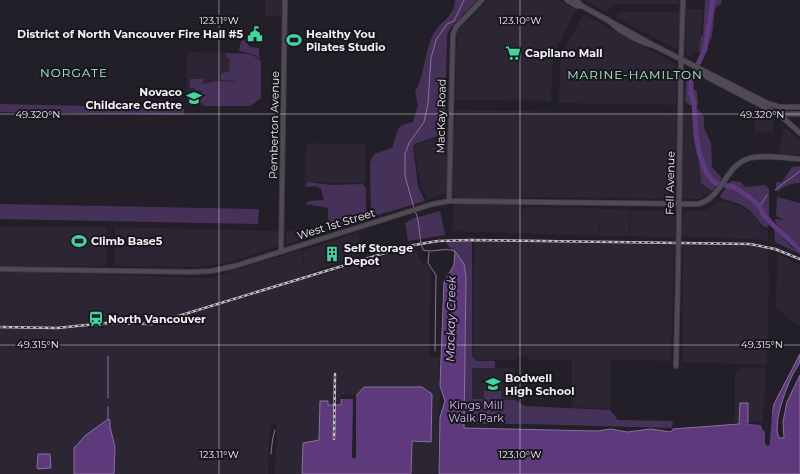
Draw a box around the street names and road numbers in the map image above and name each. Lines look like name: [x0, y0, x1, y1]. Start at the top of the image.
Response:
street label: Pemberton Avenue: [266, 71, 282, 179]
street label: MacKay Road: [433, 79, 449, 153]
street label: Fell Avenue: [662, 151, 678, 215]
street label: West 1st Street: [295, 205, 377, 243]

